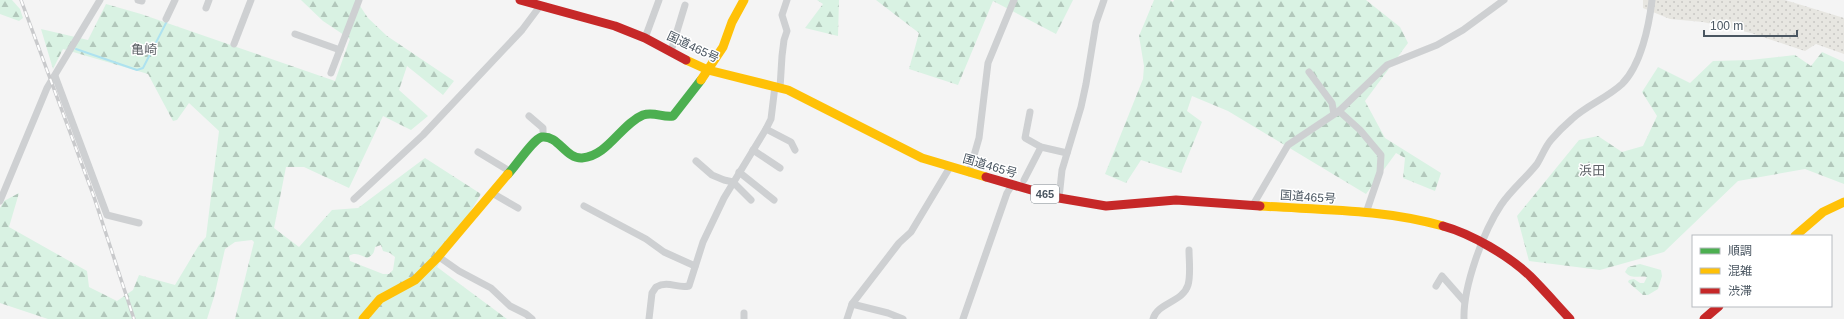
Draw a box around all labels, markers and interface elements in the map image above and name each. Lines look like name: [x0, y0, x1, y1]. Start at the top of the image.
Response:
scale bar: [1704, 12, 1797, 38]
text: 100 m: [1710, 19, 1743, 33]
street label: 国道465号: [665, 29, 721, 65]
district label: 亀崎: [131, 42, 157, 57]
street label: 国道465号: [961, 152, 1019, 180]
district label: 浜田: [1579, 163, 1605, 178]
road number: 465: [1031, 185, 1059, 203]
street label: 国道465号: [1280, 188, 1336, 206]
legend: [1692, 235, 1832, 307]
text: 順調: [1728, 244, 1752, 258]
text: 混雑: [1728, 264, 1752, 278]
text: 渋滞: [1728, 284, 1752, 298]

